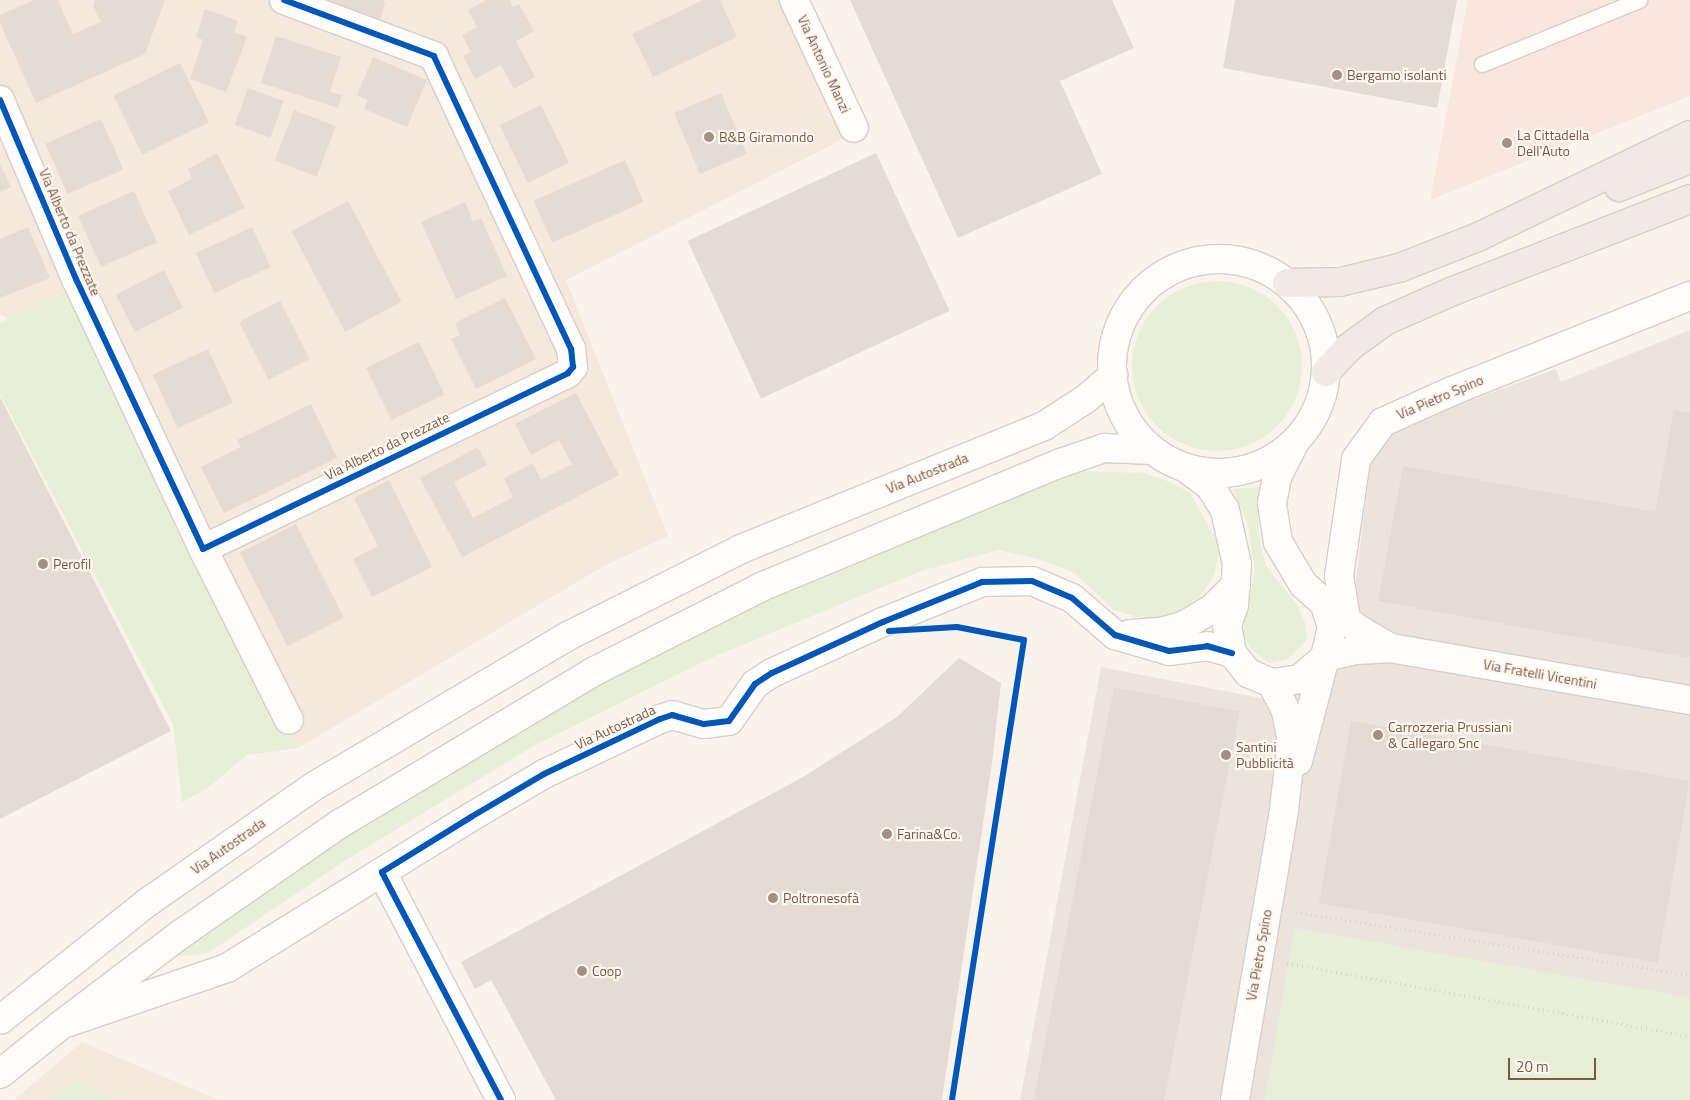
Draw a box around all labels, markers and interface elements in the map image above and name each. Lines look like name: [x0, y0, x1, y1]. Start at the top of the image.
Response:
street label: Via Antonio Manzi: [794, 12, 854, 116]
place label: Bergamo isolanti: [1347, 67, 1446, 83]
marker: Bergamo isolanti: [1331, 69, 1343, 81]
place label: La Cittadella Dell'Auto: [1517, 127, 1589, 160]
place label: B&B Giramondo: [719, 129, 814, 145]
marker: B&B Giramondo: [703, 131, 715, 143]
marker: La Cittadella Dell'Auto: [1501, 137, 1513, 149]
street label: Via Alberto da Prezzate: [36, 166, 104, 298]
street label: Via Pietro Spino: [1394, 371, 1486, 423]
street label: Via Alberto da Prezzate: [322, 408, 452, 484]
street label: Via Autostrada: [883, 449, 971, 497]
place label: Perofil: [53, 556, 91, 572]
marker: Perofil: [37, 558, 49, 570]
street label: Via Fratelli Vicentini: [1482, 656, 1598, 692]
street label: Via Autostrada: [572, 701, 658, 753]
place label: Carrozzeria Prussiani & Callegaro Snc: [1388, 719, 1512, 752]
marker: Carrozzeria Prussiani & Callegaro Snc: [1372, 729, 1384, 741]
place label: Santini Pubblicità: [1236, 739, 1294, 772]
marker: Santini Pubblicità: [1220, 749, 1232, 761]
street label: Via Autostrada: [188, 814, 268, 878]
place label: Farina&Co.: [897, 826, 961, 842]
marker: Farina&Co.: [881, 828, 893, 840]
place label: Poltronesofà: [783, 890, 859, 906]
marker: Poltronesofà: [767, 892, 779, 904]
street label: Via Pietro Spino: [1243, 908, 1275, 1002]
place label: Coop: [592, 963, 622, 979]
marker: Coop: [576, 965, 588, 977]
scale bar: [1510, 1048, 1598, 1080]
text: 20 m: [1516, 1055, 1549, 1078]

